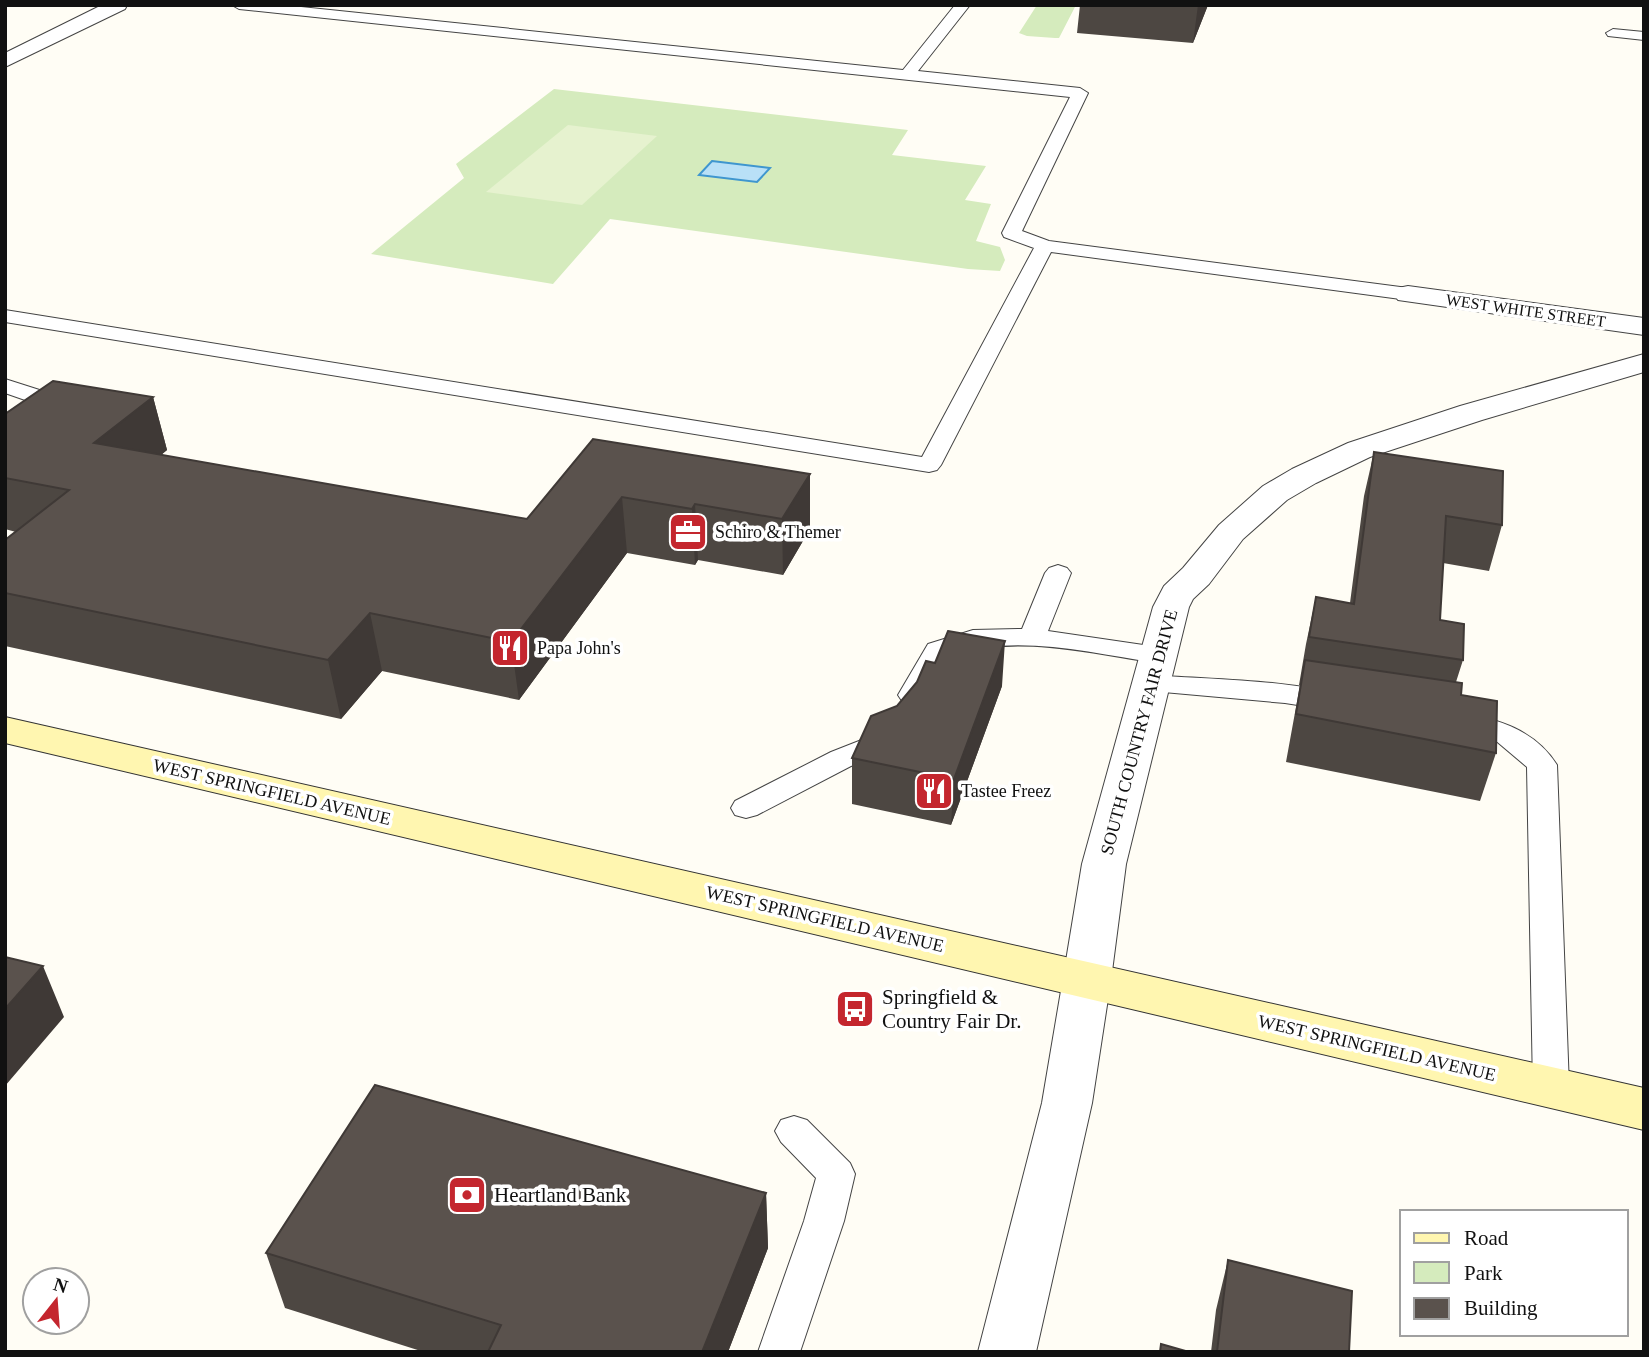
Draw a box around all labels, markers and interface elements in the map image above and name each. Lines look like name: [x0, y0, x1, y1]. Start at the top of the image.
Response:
street label: WEST WHITE STREET: [1445, 291, 1607, 330]
office icon: Schiro & Themer: [667, 511, 709, 553]
place label: Schiro & Themer: [715, 522, 841, 542]
street label: SOUTH COUNTRY FAIR DRIVE: [1097, 607, 1181, 857]
restaurant icon: Papa John's: [489, 627, 531, 669]
place label: Papa John's: [537, 638, 621, 658]
street label: WEST SPRINGFIELD AVENUE: [151, 755, 393, 829]
restaurant icon: Tastee Freez: [913, 770, 955, 812]
place label: Tastee Freez: [961, 781, 1051, 801]
street label: WEST SPRINGFIELD AVENUE: [704, 882, 946, 956]
place label: Springfield & Country Fair Dr.: [882, 985, 1021, 1033]
bus stop icon: Springfield & Country Fair Dr.: [834, 988, 876, 1030]
street label: WEST SPRINGFIELD AVENUE: [1256, 1011, 1498, 1085]
bank icon: Heartland Bank: [446, 1174, 488, 1216]
place label: Heartland Bank: [494, 1183, 627, 1207]
legend: [1400, 1210, 1628, 1336]
text: Road: [1464, 1226, 1509, 1250]
text: Park: [1464, 1261, 1503, 1285]
north arrow: [21, 1266, 91, 1336]
text: N: [51, 1273, 71, 1297]
text: Building: [1464, 1296, 1538, 1320]

